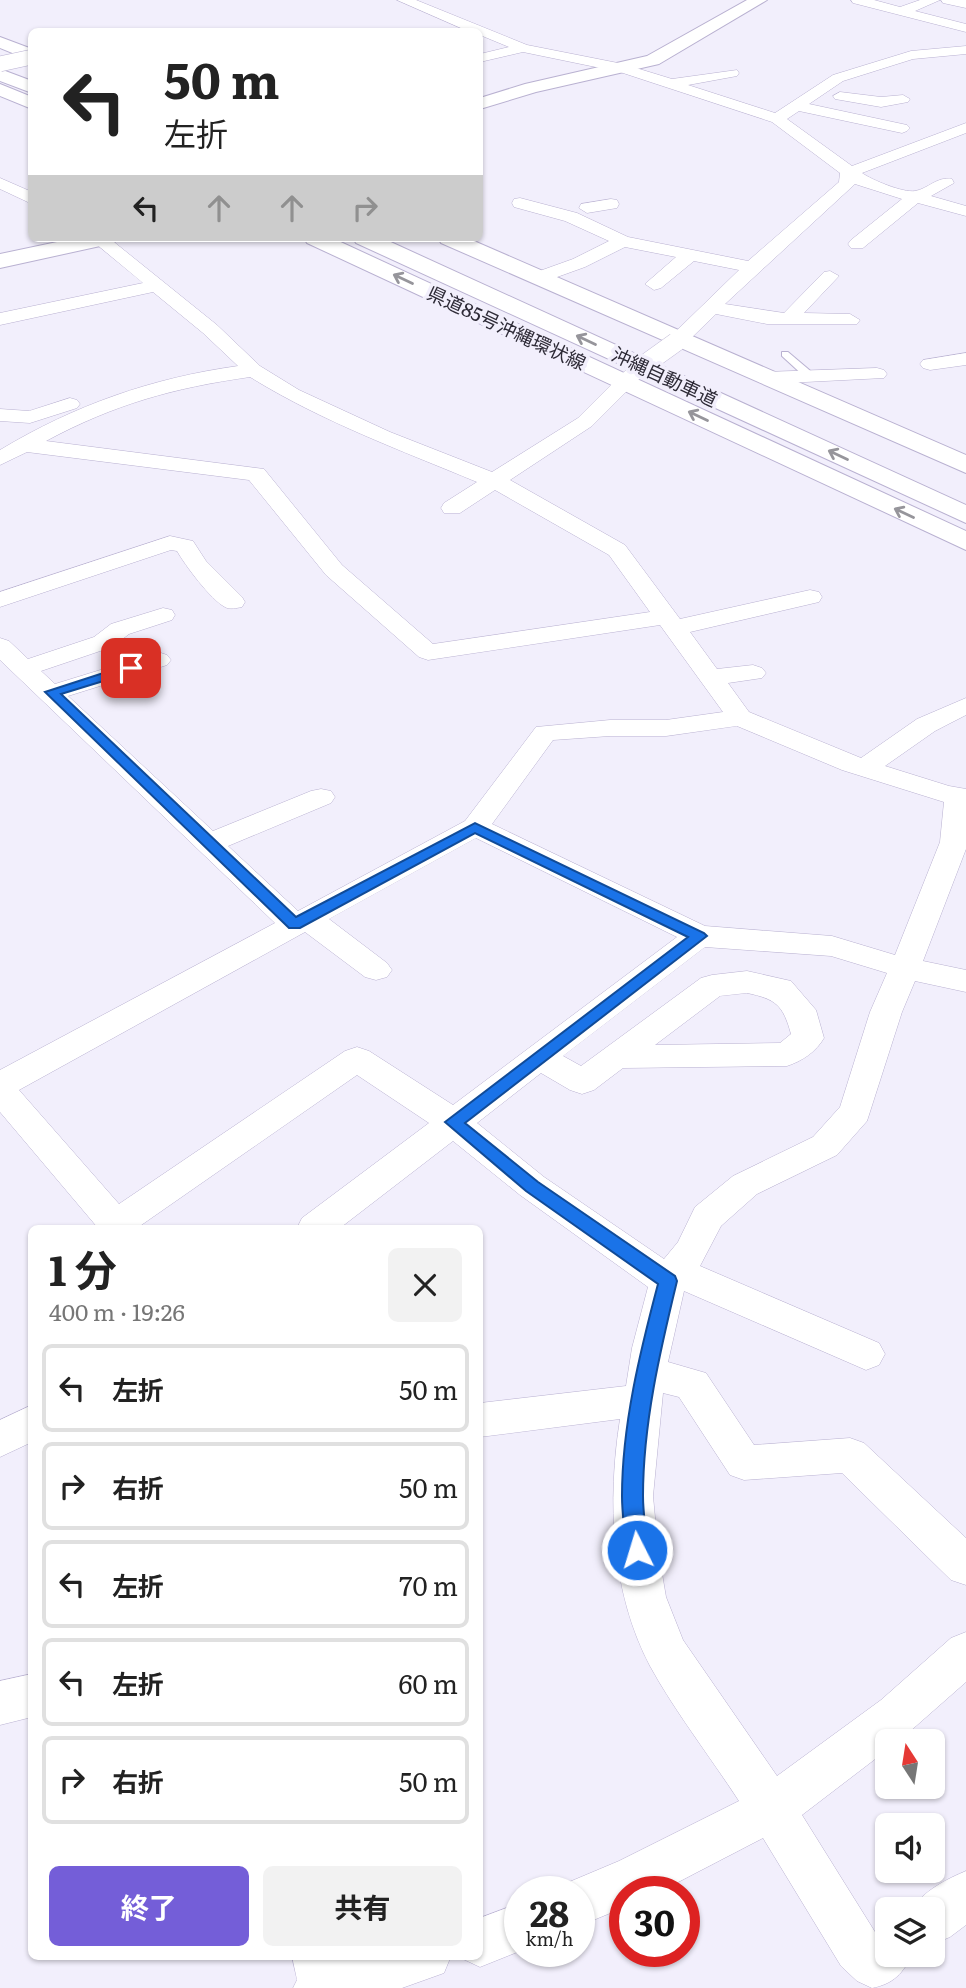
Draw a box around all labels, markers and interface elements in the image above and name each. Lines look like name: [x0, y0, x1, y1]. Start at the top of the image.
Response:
text: 50 m: [164, 41, 280, 114]
icon: left: [49, 56, 140, 147]
text: 左折: [164, 108, 228, 156]
icon: left: [127, 189, 165, 227]
icon: ahead: [200, 189, 238, 227]
icon: ahead: [273, 189, 311, 227]
icon: right: [346, 189, 384, 227]
one-way arrow: [393, 272, 414, 285]
street label: 県道85号沖縄環状線: [423, 278, 591, 376]
one-way arrow: [576, 333, 598, 346]
street label: 沖縄自動車道: [607, 339, 723, 413]
one-way arrow: [688, 409, 709, 423]
one-way arrow: [827, 448, 849, 461]
one-way arrow: [894, 506, 915, 519]
pin: [101, 638, 161, 698]
icon: arrive: [112, 649, 150, 687]
text: 1 分: [49, 1237, 117, 1299]
button: close: [388, 1248, 462, 1322]
text: 400 m · 19:26: [49, 1294, 185, 1328]
icon: left: [53, 1369, 91, 1407]
text: 左折: [112, 1369, 164, 1408]
text: 50 m: [399, 1369, 458, 1408]
icon: right: [53, 1467, 91, 1505]
text: 右折: [112, 1467, 164, 1506]
text: 50 m: [399, 1467, 458, 1506]
position arrow: [600, 1513, 674, 1587]
icon: left: [53, 1565, 91, 1603]
text: 左折: [112, 1565, 164, 1604]
text: 70 m: [399, 1565, 458, 1604]
icon: left: [53, 1663, 91, 1701]
text: 左折: [112, 1663, 164, 1702]
text: 60 m: [399, 1663, 458, 1702]
north arrow: [875, 1729, 945, 1799]
map controls: [875, 1729, 945, 1967]
icon: right: [53, 1761, 91, 1799]
text: 右折: [112, 1761, 164, 1800]
text: 50 m: [399, 1761, 458, 1800]
button: sound: [875, 1813, 945, 1883]
button: 終了: [49, 1866, 249, 1946]
button: 共有: [263, 1866, 462, 1946]
speed limit sign: 30: [609, 1876, 700, 1967]
text: 28: [530, 1886, 569, 1938]
button: layers: [875, 1897, 945, 1967]
text: km/h: [526, 1925, 573, 1952]

